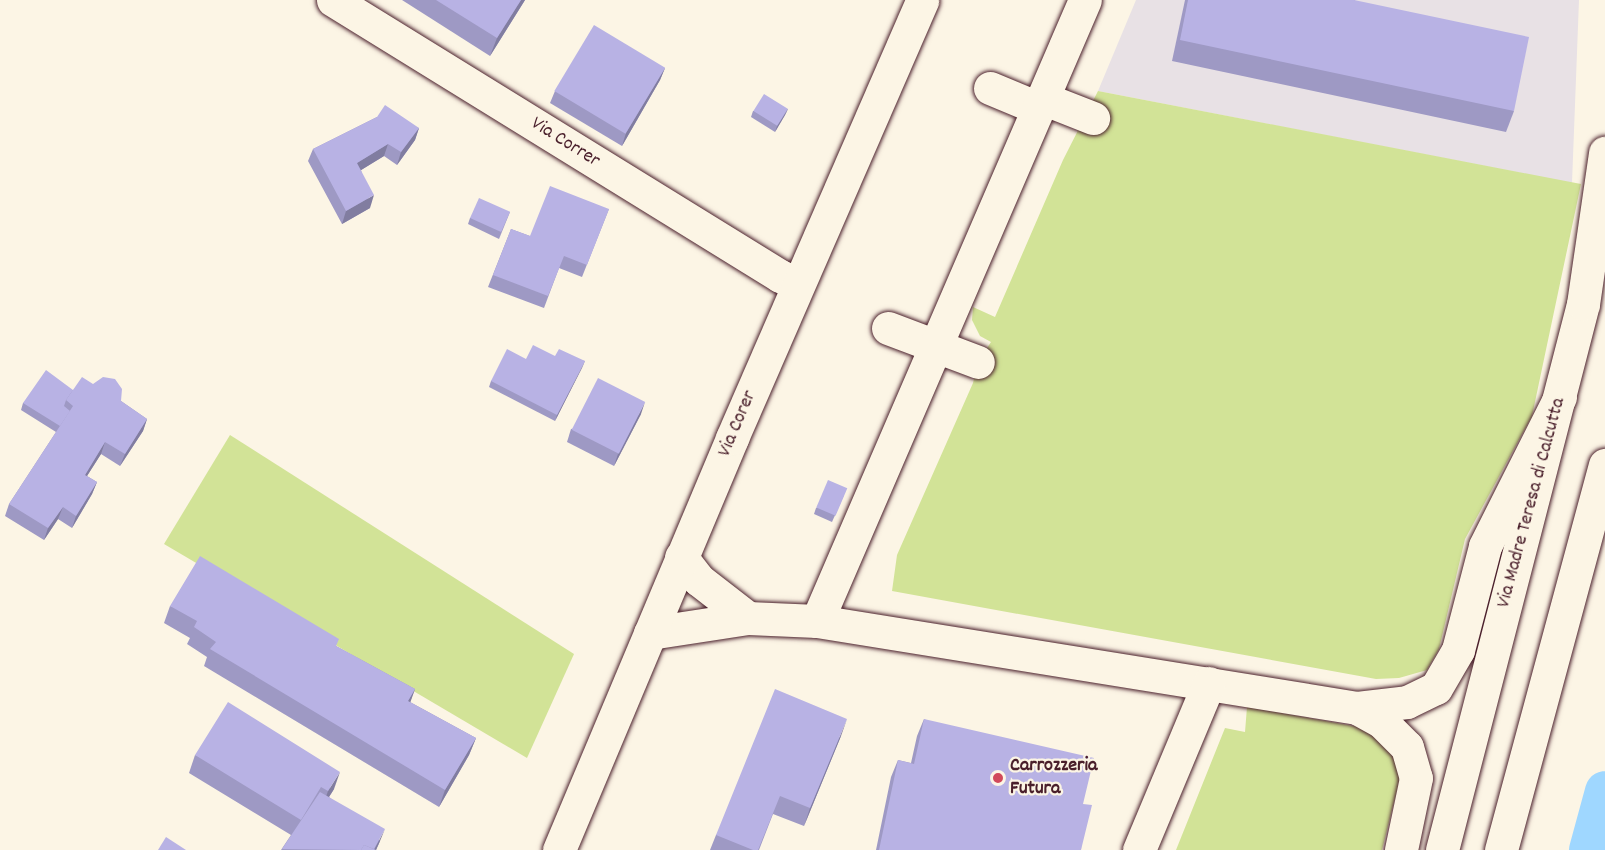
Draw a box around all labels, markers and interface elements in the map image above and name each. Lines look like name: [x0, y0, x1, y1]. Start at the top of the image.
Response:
street label: Via Correr: [526, 112, 604, 174]
street label: Via Corer: [713, 387, 763, 461]
street label: Via Madre Teresa di Calcutta: [1492, 395, 1572, 611]
place label: Carrozzeria Futura: [1010, 754, 1097, 801]
marker: Carrozzeria Futura: [991, 771, 1005, 785]

